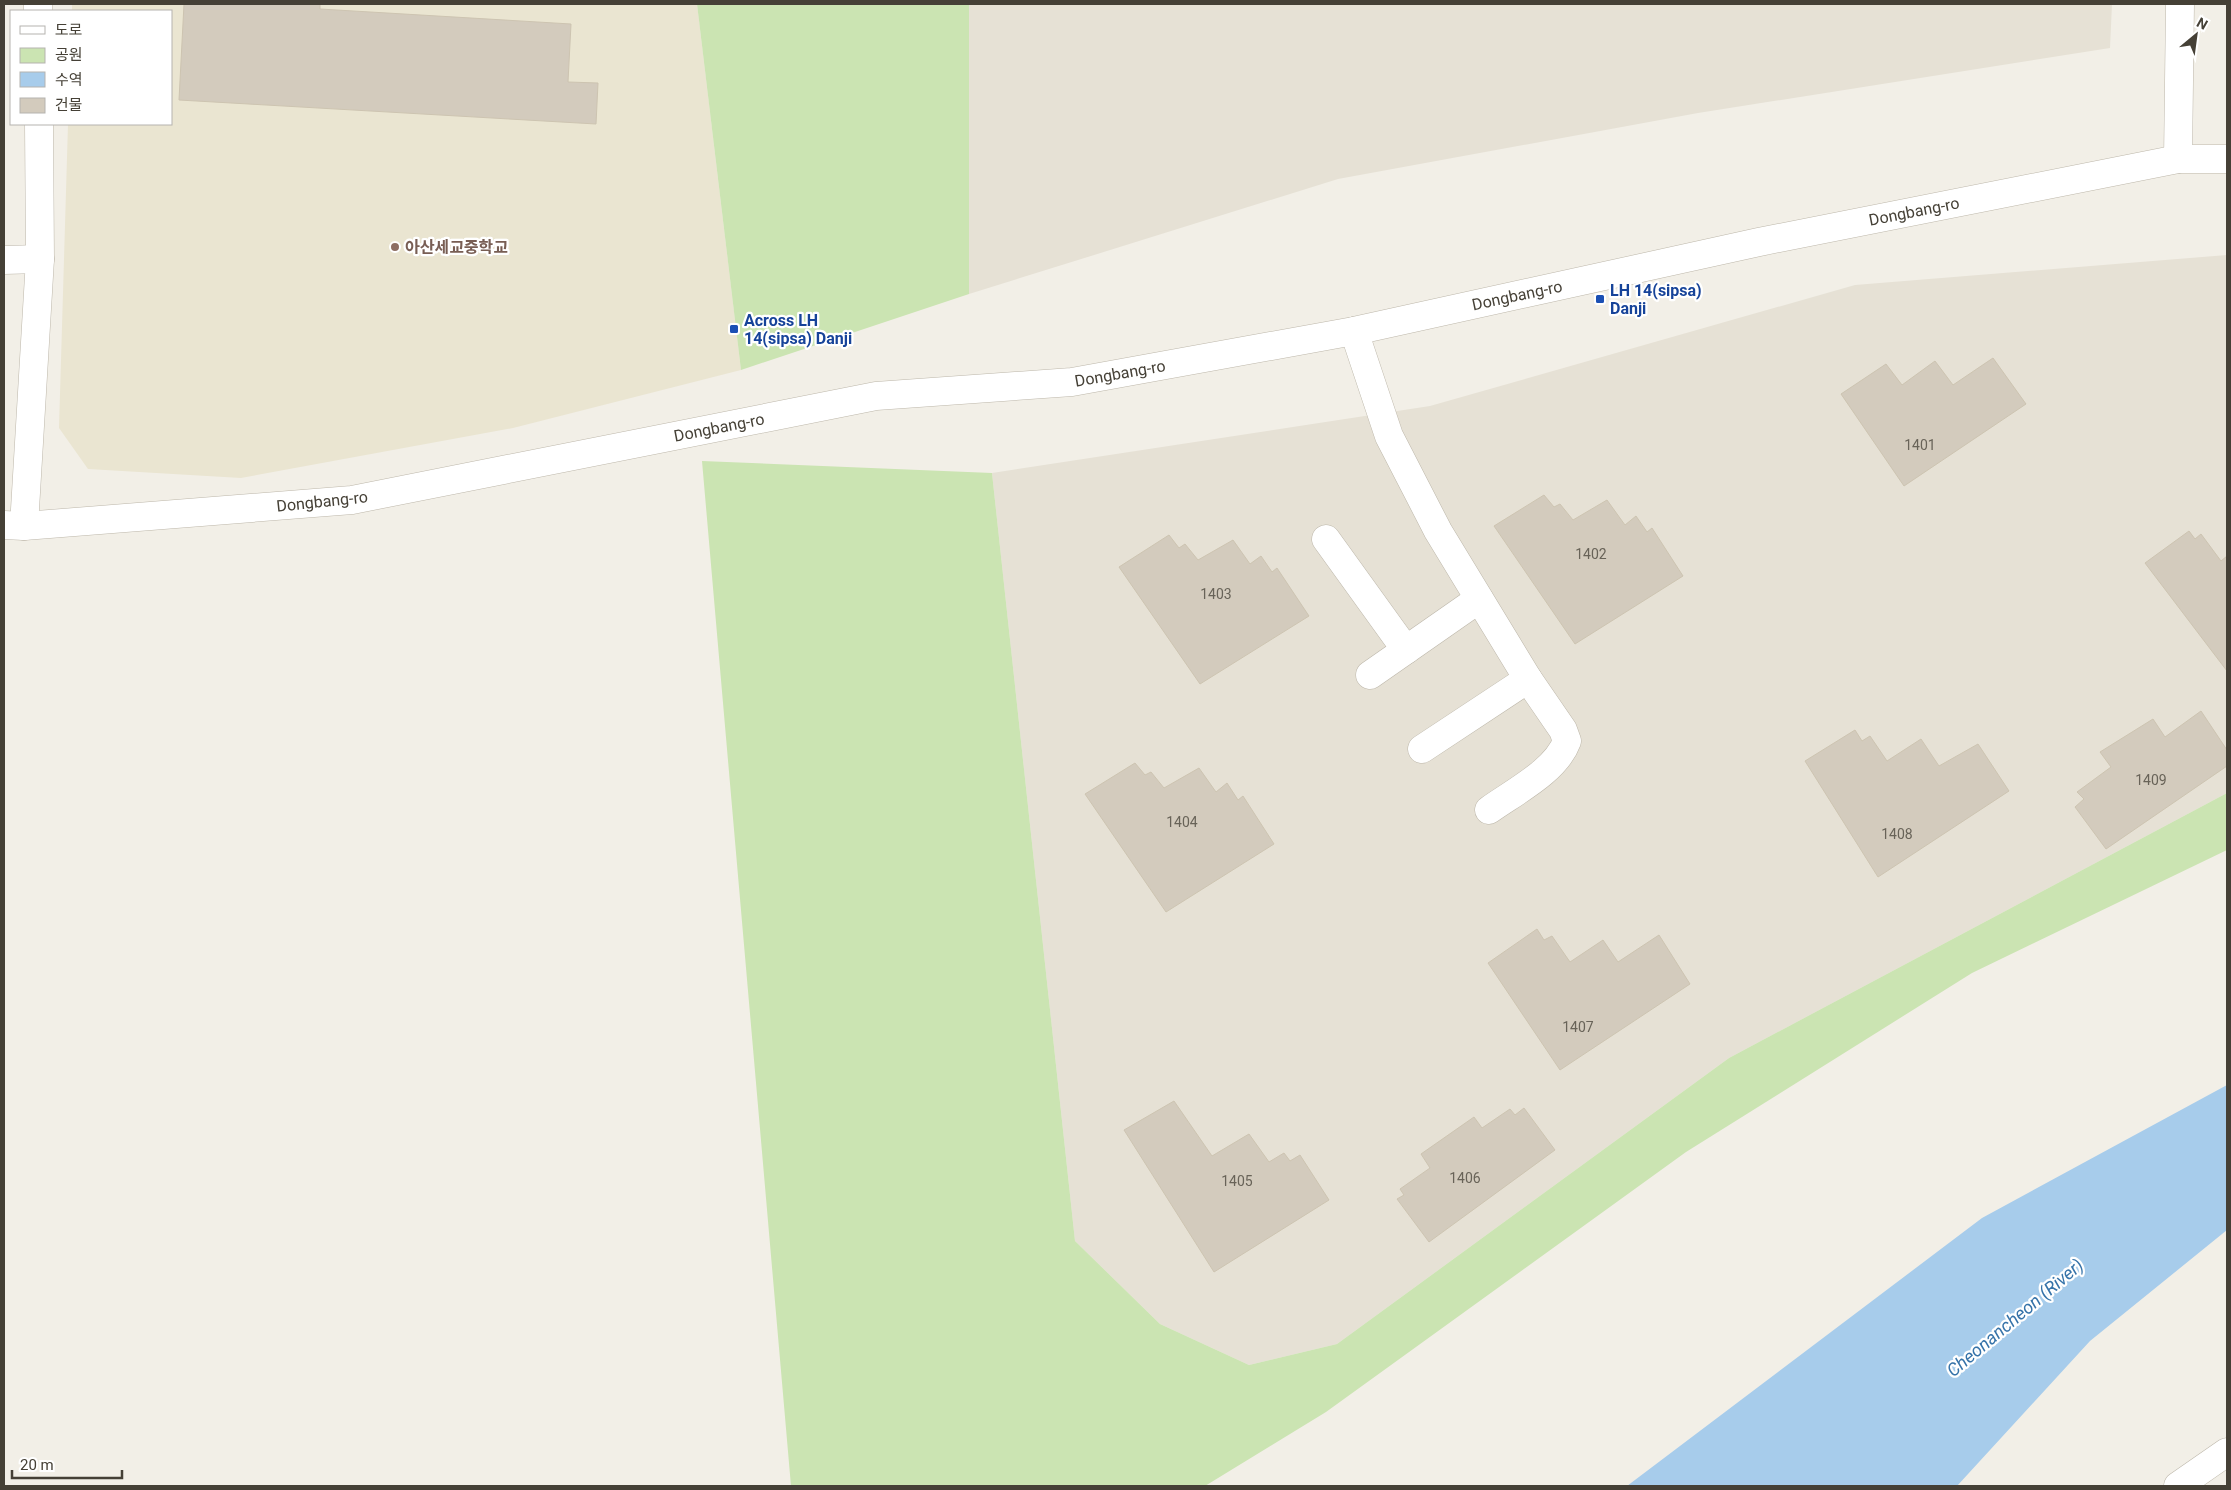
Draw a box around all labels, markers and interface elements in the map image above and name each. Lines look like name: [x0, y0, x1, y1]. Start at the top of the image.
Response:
legend: [10, 10, 172, 125]
north arrow: [2171, 10, 2221, 60]
text: N: [2194, 14, 2211, 33]
text: 도로: [55, 21, 83, 39]
text: 공원: [55, 46, 83, 64]
text: 수역: [55, 71, 83, 89]
text: 건물: [55, 96, 83, 114]
street label: Dongbang-ro: [1867, 193, 1961, 230]
place label: 아산세교중학교: [405, 238, 508, 257]
marker: 아산세교중학교: [389, 241, 401, 253]
street label: Dongbang-ro: [1470, 277, 1564, 314]
place label: LH 14(sipsa) Danji: [1610, 281, 1702, 318]
marker: LH 14(sipsa) Danji: [1594, 293, 1606, 305]
place label: Across LH 14(sipsa) Danji: [744, 311, 852, 348]
marker: Across LH 14(sipsa) Danji: [728, 323, 740, 335]
street label: Dongbang-ro: [1073, 356, 1167, 391]
street label: Dongbang-ro: [672, 409, 766, 446]
house number: 1401: [1904, 437, 1936, 453]
street label: Dongbang-ro: [275, 487, 369, 516]
house number: 1402: [1575, 546, 1607, 562]
house number: 1403: [1200, 586, 1232, 602]
house number: 1409: [2135, 772, 2167, 788]
house number: 1404: [1166, 814, 1198, 830]
house number: 1408: [1881, 826, 1913, 842]
house number: 1407: [1562, 1019, 1594, 1035]
house number: 1406: [1449, 1170, 1481, 1186]
house number: 1405: [1221, 1173, 1253, 1189]
water label: Cheonancheon (River): [1942, 1254, 2088, 1382]
scale bar: [12, 1448, 122, 1480]
text: 20 m: [20, 1456, 54, 1474]

